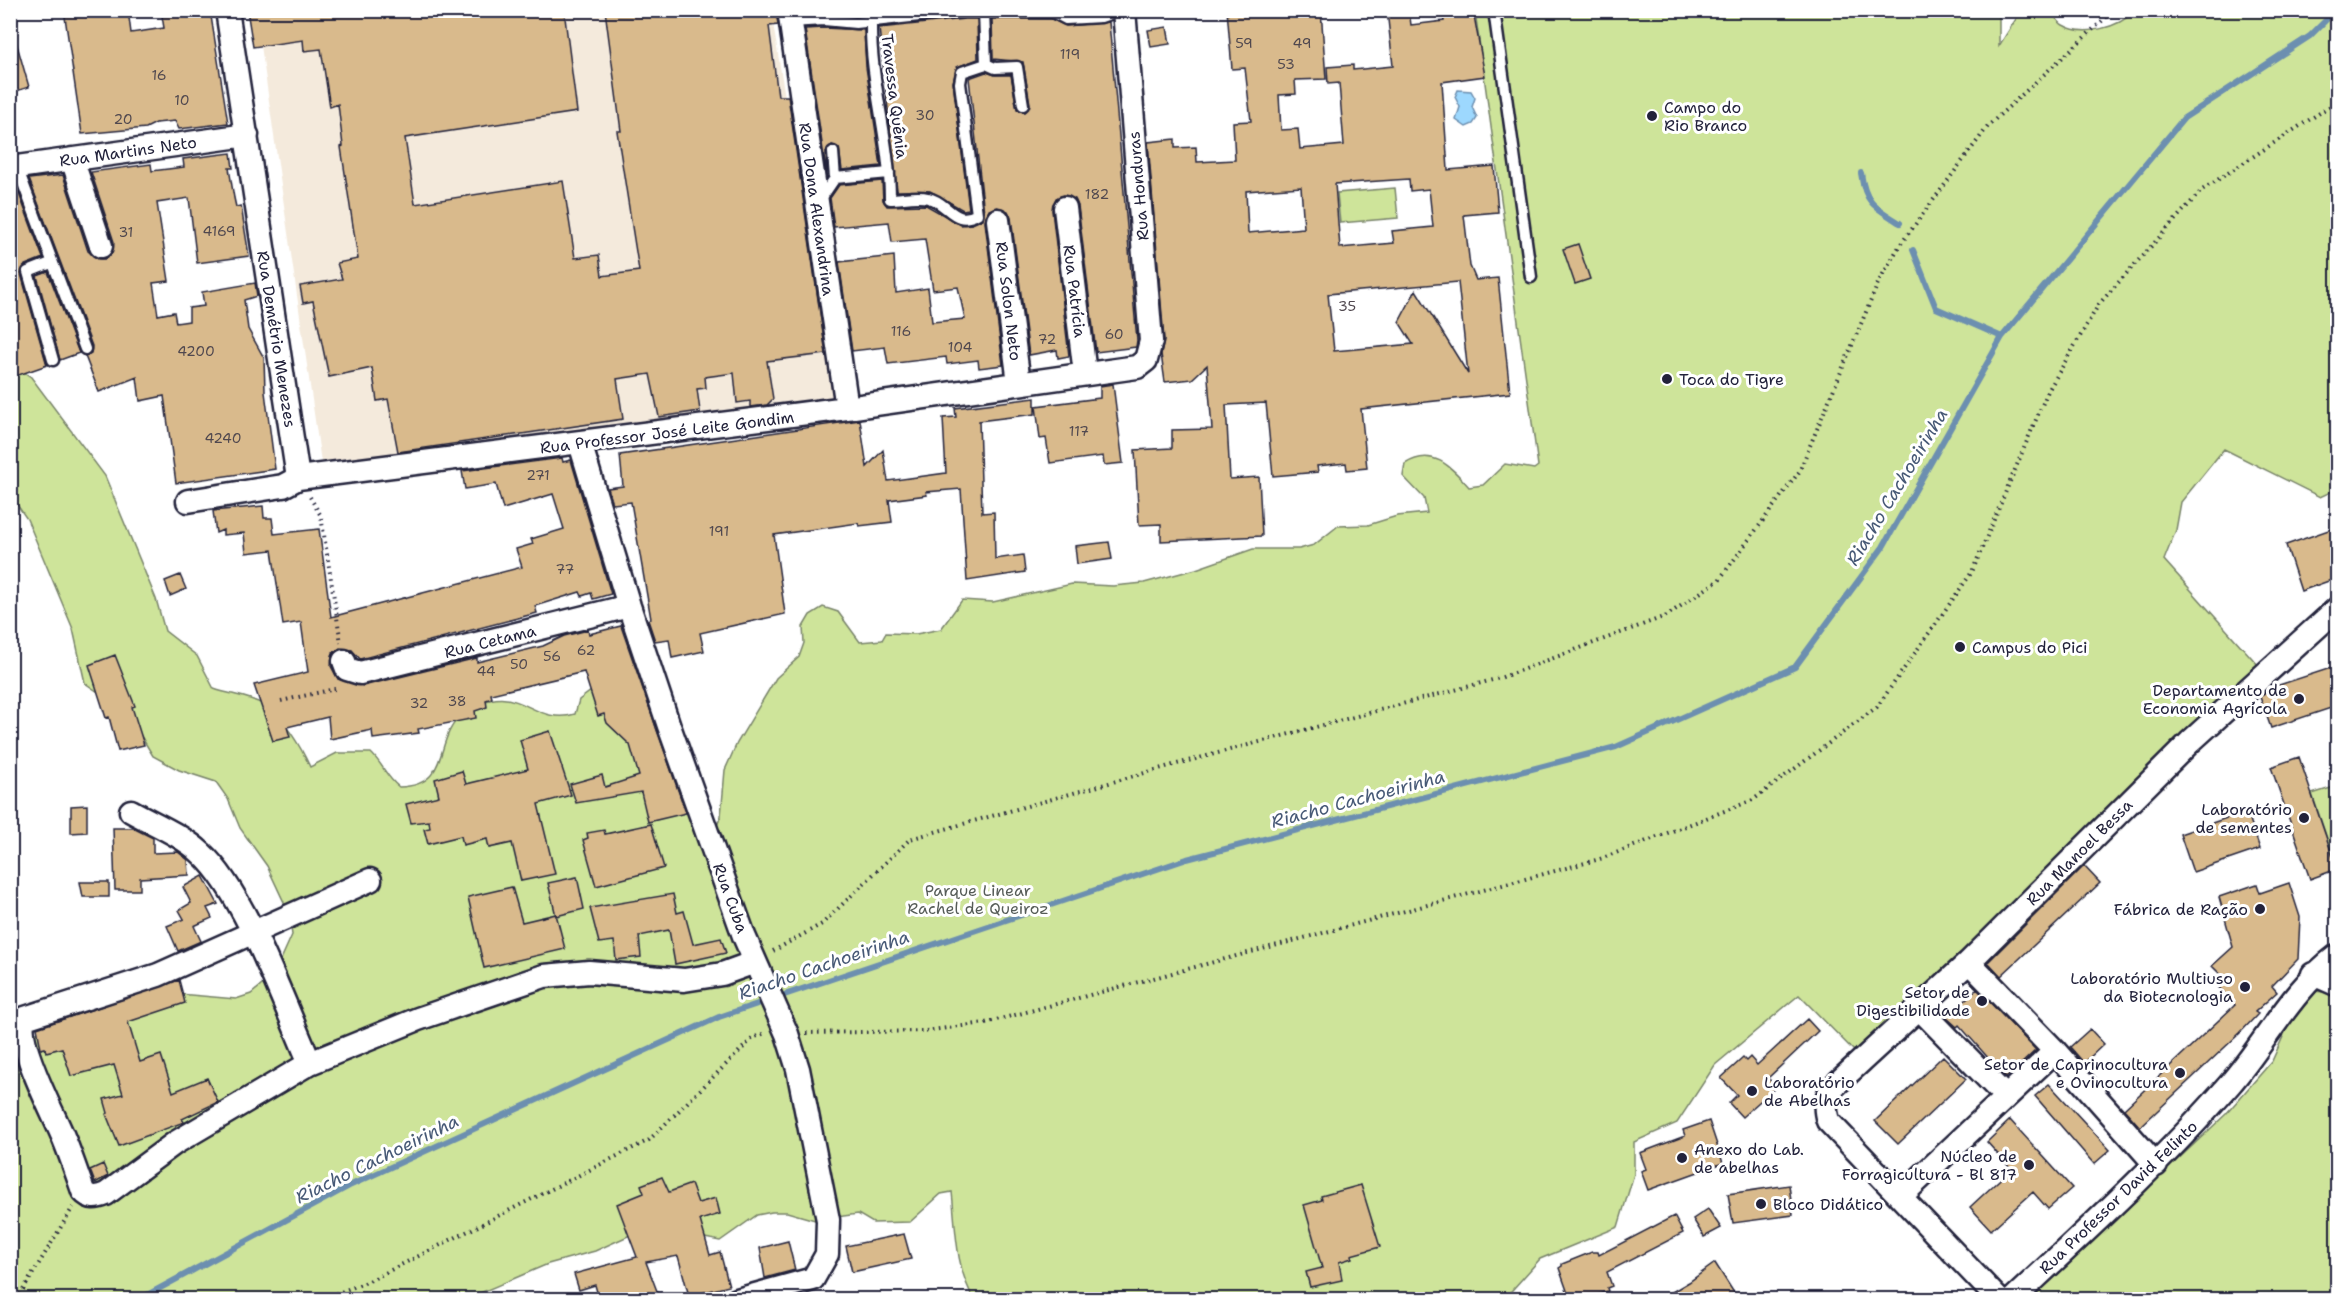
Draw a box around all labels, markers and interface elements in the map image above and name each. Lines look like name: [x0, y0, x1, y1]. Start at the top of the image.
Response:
street label: Travessa Quênia: [876, 32, 913, 160]
house number: 59: [1235, 34, 1253, 52]
house number: 49: [1293, 34, 1312, 52]
house number: 119: [1060, 45, 1080, 63]
house number: 53: [1277, 55, 1295, 73]
house number: 16: [151, 66, 167, 84]
house number: 10: [174, 91, 190, 109]
place label: Campo do Rio Branco: [1664, 97, 1747, 136]
house number: 30: [915, 106, 935, 124]
marker: Campo do Rio Branco: [1645, 109, 1659, 123]
house number: 20: [113, 110, 133, 128]
street label: Rua Dona Alexandrina: [794, 121, 839, 297]
street label: Rua Honduras: [1123, 130, 1154, 241]
street label: Rua Martins Neto: [58, 131, 198, 172]
house number: 182: [1085, 185, 1109, 203]
house number: 4169: [202, 222, 236, 240]
house number: 31: [119, 223, 133, 241]
street label: Rua Solon Neto: [991, 240, 1026, 362]
street label: Rua Patrícia: [1058, 243, 1091, 339]
street label: Rua Demétrio Menezes: [252, 249, 301, 429]
house number: 35: [1338, 297, 1356, 315]
house number: 116: [891, 322, 911, 340]
house number: 60: [1104, 325, 1124, 343]
house number: 72: [1038, 330, 1056, 348]
house number: 104: [948, 338, 973, 356]
house number: 4200: [177, 342, 215, 360]
place label: Toca do Tigre: [1679, 369, 1784, 390]
marker: Toca do Tigre: [1660, 372, 1674, 386]
water label: Riacho Cachoeirinha: [1841, 404, 1953, 570]
street label: Rua Professor José Leite Gondim: [539, 406, 795, 459]
house number: 117: [1069, 422, 1089, 440]
house number: 4240: [204, 429, 242, 447]
house number: 271: [526, 466, 550, 484]
house number: 191: [709, 522, 729, 540]
house number: 77: [556, 560, 574, 578]
street label: Rua Cetama: [442, 620, 538, 663]
place label: Campus do Pici: [1972, 637, 2087, 658]
marker: Campus do Pici: [1953, 640, 1967, 654]
house number: 62: [577, 641, 595, 659]
house number: 56: [543, 647, 561, 665]
house number: 50: [510, 655, 528, 673]
house number: 44: [476, 662, 496, 680]
place label: Departamento de Economia Agrícola: [2143, 680, 2287, 719]
house number: 38: [447, 692, 467, 710]
marker: Departamento de Economia Agrícola: [2292, 692, 2306, 706]
house number: 32: [410, 694, 428, 712]
water label: Riacho Cachoeirinha: [1268, 764, 1448, 834]
street label: Rua Manoel Bessa: [2022, 795, 2137, 910]
place label: Laboratório de sementes: [2195, 799, 2292, 838]
marker: Laboratório de sementes: [2297, 811, 2311, 825]
street label: Rua Cuba: [708, 860, 753, 936]
park label: Parque Linear Rachel de Queiroz: [907, 880, 1049, 919]
place label: Fábrica de Ração: [2114, 899, 2248, 920]
marker: Fábrica de Ração: [2253, 902, 2267, 916]
water label: Riacho Cachoeirinha: [735, 925, 913, 1005]
place label: Laboratório Multiuso da Biotecnologia: [2070, 968, 2233, 1007]
marker: Laboratório Multiuso da Biotecnologia: [2238, 980, 2252, 994]
place label: Setor de Digestibilidade: [1856, 982, 1970, 1021]
marker: Setor de Digestibilidade: [1975, 994, 1989, 1008]
place label: Setor de Caprinocultura e Ovinocultura: [1984, 1054, 2168, 1093]
marker: Setor de Caprinocultura e Ovinocultura: [2173, 1066, 2187, 1080]
place label: Laboratório de Abelhas: [1764, 1072, 1855, 1111]
marker: Laboratório de Abelhas: [1745, 1084, 1759, 1098]
water label: Riacho Cachoeirinha: [291, 1109, 463, 1209]
street label: Rua Professor David Felinto: [2035, 1116, 2202, 1279]
place label: Anexo do Lab. de abelhas: [1694, 1139, 1804, 1178]
place label: Núcleo de Forragicultura - Bl 817: [1842, 1146, 2017, 1185]
marker: Anexo do Lab. de abelhas: [1675, 1151, 1689, 1165]
marker: Núcleo de Forragicultura - Bl 817: [2022, 1158, 2036, 1172]
place label: Bloco Didático: [1773, 1194, 1883, 1215]
marker: Bloco Didático: [1754, 1197, 1768, 1211]

